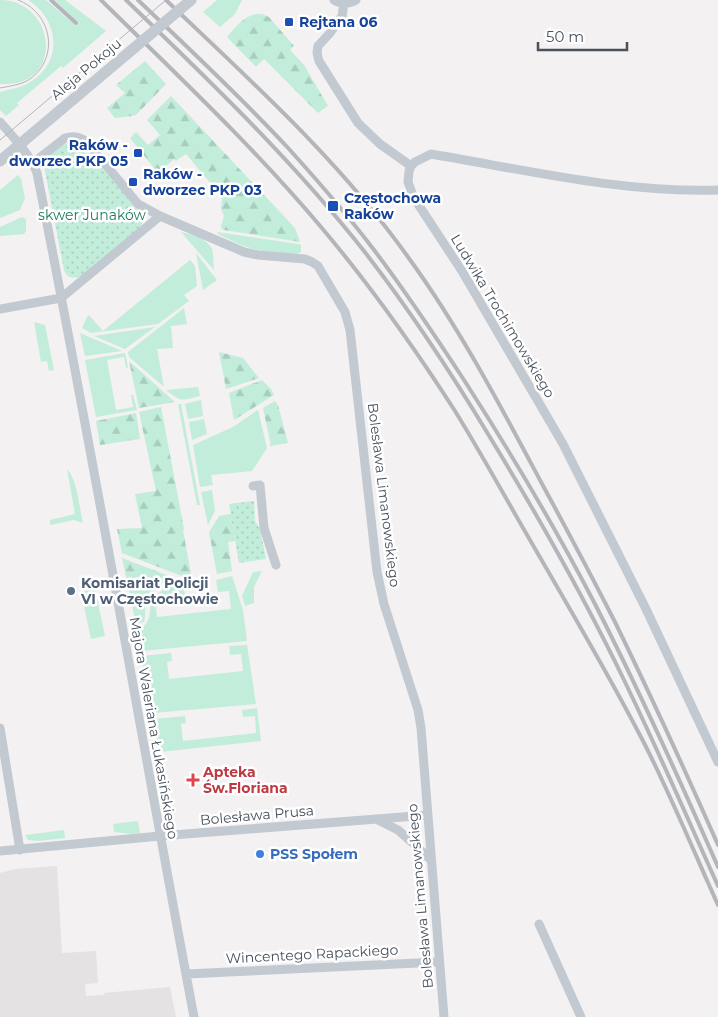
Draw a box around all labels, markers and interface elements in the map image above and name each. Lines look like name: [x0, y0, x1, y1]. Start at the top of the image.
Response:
place label: Rejtana 06: [299, 13, 378, 31]
marker: Rejtana 06: [283, 16, 295, 28]
scale bar: [538, 20, 627, 52]
text: 50 m: [546, 27, 584, 46]
street label: Aleja Pokoju: [47, 34, 125, 104]
place label: Raków - dworzec PKP 05: [9, 136, 128, 170]
marker: Raków - dworzec PKP 05: [132, 147, 144, 159]
place label: Raków - dworzec PKP 03: [143, 165, 262, 199]
marker: Raków - dworzec PKP 03: [127, 176, 139, 188]
place label: Częstochowa Raków: [344, 189, 441, 223]
marker: Częstochowa Raków: [326, 199, 340, 213]
park label: skwer Junaków: [38, 206, 147, 224]
street label: Ludwika Trochimowskiego: [447, 231, 559, 401]
street label: Bolesława Limanowskiego: [364, 402, 404, 588]
place label: Komisariat Policji VI w Częstochowie: [80, 574, 219, 608]
marker: Komisariat Policji VI w Częstochowie: [65, 585, 77, 597]
street label: Majora Waleriana Łukasińskiego: [126, 615, 182, 841]
place label: Apteka Św.Floriana: [202, 763, 288, 797]
marker: Apteka Św.Floriana: [187, 774, 199, 786]
street label: Bolesława Prusa: [199, 801, 315, 829]
street label: Bolesława Limanowskiego: [403, 803, 437, 989]
place label: PSS Społem: [270, 845, 358, 863]
marker: PSS Społem: [254, 848, 266, 860]
street label: Wincentego Rapackiego: [225, 940, 399, 968]

